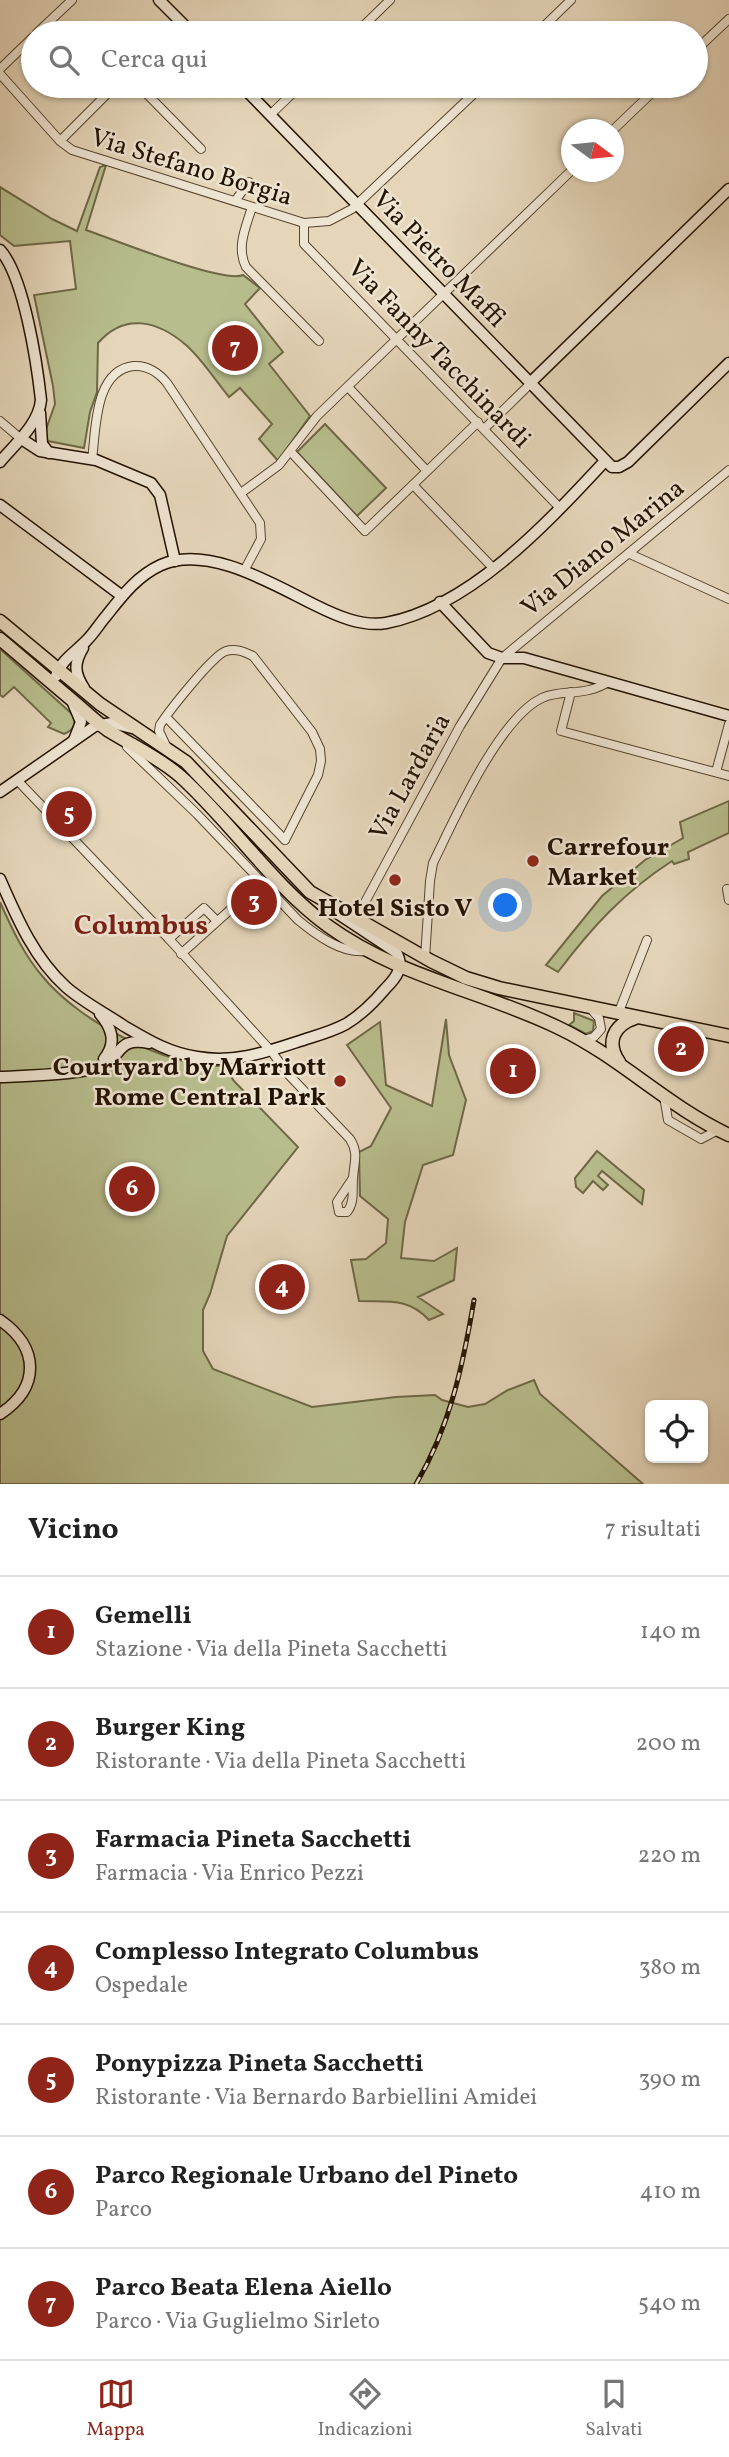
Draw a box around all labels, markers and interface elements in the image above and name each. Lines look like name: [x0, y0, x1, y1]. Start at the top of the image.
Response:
search box: [21, 21, 708, 98]
icon: search: [45, 41, 83, 79]
text: Cerca qui: [101, 42, 208, 78]
north arrow: [561, 119, 624, 182]
street label: Via Stefano Borgia: [86, 120, 297, 216]
street label: Via Pietro Maffi: [364, 183, 514, 336]
street label: Via Fanny Tacchinardi: [338, 252, 539, 457]
pin: 7: [212, 322, 258, 374]
street label: Via Diano Marina: [514, 471, 693, 626]
street label: Via Lardaria: [361, 707, 460, 847]
pin: 5: [46, 788, 92, 840]
place label: Carrefour Market: [547, 830, 669, 896]
marker: Carrefour Market: [525, 853, 541, 869]
marker: Hotel Sisto V: [387, 872, 403, 888]
pin: 3: [231, 876, 277, 928]
your location: [488, 888, 522, 922]
place label: Hotel Sisto V: [318, 891, 472, 927]
district label: Columbus: [74, 907, 208, 946]
pin: 2: [658, 1023, 704, 1075]
pin: 1: [490, 1045, 536, 1097]
place label: Courtyard by Marriott Rome Central Park: [53, 1050, 326, 1116]
marker: Courtyard by Marriott Rome Central Park: [332, 1073, 348, 1089]
pin: 6: [109, 1163, 155, 1215]
pin: 4: [259, 1261, 305, 1313]
map controls: [645, 1400, 708, 1463]
button: locate: [645, 1400, 708, 1463]
text: Vicino: [28, 1509, 119, 1551]
text: 7 risultati: [605, 1514, 701, 1546]
text: Gemelli: [95, 1598, 192, 1634]
text: 1: [46, 1616, 56, 1648]
text: 140 m: [640, 1616, 701, 1648]
text: Stazione · Via della Pineta Sacchetti: [95, 1634, 447, 1666]
text: Burger King: [95, 1710, 245, 1746]
text: 2: [45, 1728, 57, 1760]
text: 200 m: [636, 1728, 701, 1760]
text: Ristorante · Via della Pineta Sacchetti: [95, 1746, 466, 1778]
text: Farmacia Pineta Sacchetti: [95, 1822, 412, 1858]
text: 3: [45, 1840, 57, 1872]
text: 220 m: [638, 1840, 701, 1872]
text: Farmacia · Via Enrico Pezzi: [95, 1858, 364, 1890]
text: Complesso Integrato Columbus: [95, 1934, 479, 1970]
text: 4: [44, 1952, 58, 1984]
text: 380 m: [639, 1952, 701, 1984]
text: Ospedale: [95, 1970, 188, 2002]
text: Ponypizza Pineta Sacchetti: [95, 2046, 424, 2082]
text: 5: [45, 2064, 57, 2096]
text: 390 m: [638, 2064, 701, 2096]
text: Ristorante · Via Bernardo Barbiellini Amidei: [95, 2082, 537, 2114]
text: Parco Regionale Urbano del Pineto: [95, 2158, 518, 2194]
text: 6: [45, 2176, 57, 2208]
text: 410 m: [640, 2176, 701, 2208]
text: Parco: [95, 2194, 152, 2226]
text: Parco Beata Elena Aiello: [95, 2270, 392, 2306]
text: 7: [46, 2288, 57, 2320]
text: 540 m: [638, 2288, 701, 2320]
text: Parco · Via Guglielmo Sirleto: [95, 2306, 380, 2338]
tab: Mappa: [86, 2375, 145, 2443]
tab: Indicazioni: [318, 2375, 413, 2443]
tab: Salvati: [585, 2375, 643, 2443]

